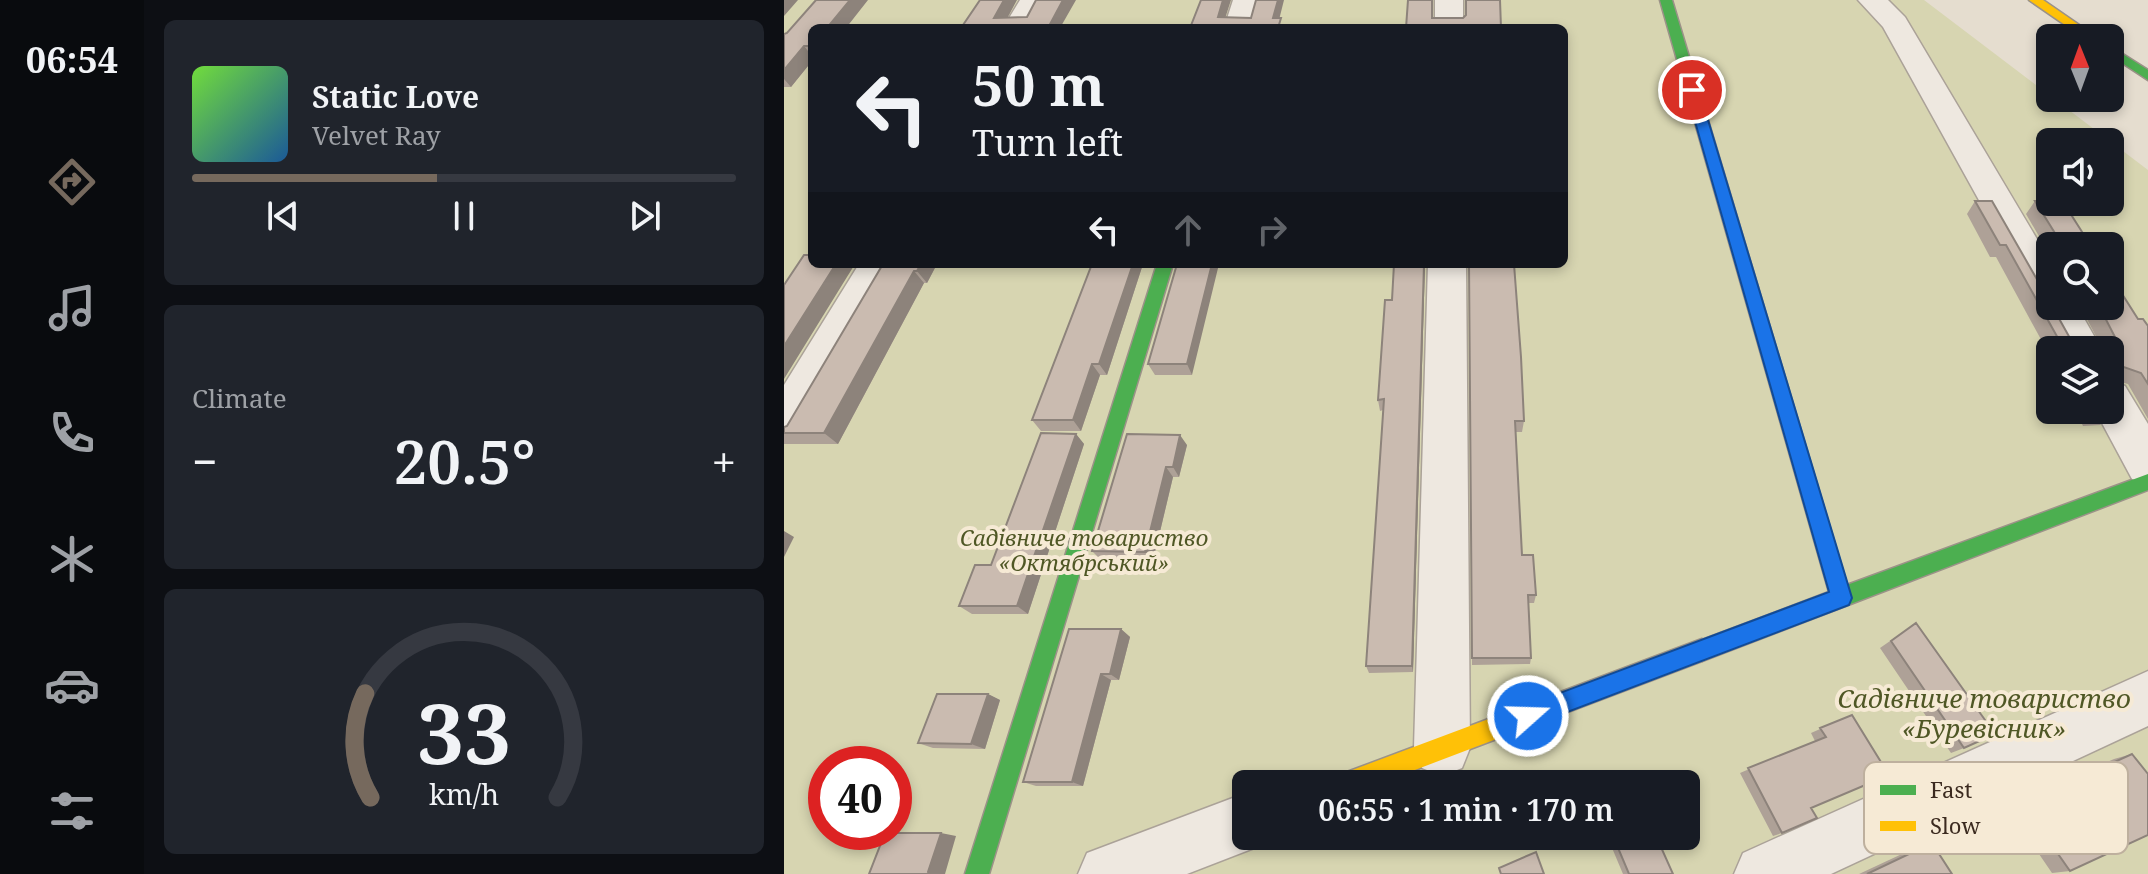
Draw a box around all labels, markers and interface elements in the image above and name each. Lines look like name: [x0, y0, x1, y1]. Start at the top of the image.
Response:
north arrow: [2036, 24, 2124, 112]
map controls: [2036, 24, 2124, 424]
text: 06:54: [26, 35, 118, 84]
text: 50 m: [972, 46, 1105, 122]
icon: left: [840, 56, 944, 160]
pin: [1658, 56, 1726, 124]
icon: arrive: [1670, 68, 1714, 112]
text: Static Love: [312, 76, 479, 117]
text: Velvet Ray: [312, 117, 441, 153]
text: Turn left: [972, 118, 1123, 167]
button: sound: [2036, 128, 2124, 216]
icon: directions: [44, 154, 100, 210]
icon: previous: [261, 194, 305, 238]
icon: pause: [442, 194, 486, 238]
icon: next: [623, 194, 667, 238]
icon: left: [1082, 208, 1126, 252]
icon: ahead: [1166, 208, 1210, 252]
icon: right: [1250, 208, 1294, 252]
button: search: [2036, 232, 2124, 320]
icon: music: [44, 280, 100, 336]
button: layers: [2036, 336, 2124, 424]
text: Climate: [192, 380, 287, 416]
icon: phone: [44, 405, 100, 461]
text: 20.5°: [393, 420, 535, 502]
text: −: [192, 431, 217, 491]
text: +: [711, 431, 736, 491]
park label: Садівниче товариство «Октябрський»: [960, 522, 1208, 577]
icon: climate: [44, 531, 100, 587]
icon: car: [44, 657, 100, 713]
text: 33: [417, 674, 511, 787]
position arrow: [1486, 674, 1570, 758]
park label: Садівниче товариство «Буревісник»: [1837, 680, 2131, 746]
speed limit sign: 40: [808, 746, 912, 850]
legend: [1864, 762, 2128, 854]
text: km/h: [429, 774, 499, 813]
text: Fast: [1930, 774, 1972, 804]
icon: filters: [44, 783, 100, 839]
text: 06:55 · 1 min · 170 m: [1318, 789, 1614, 830]
text: Slow: [1930, 810, 1980, 840]

